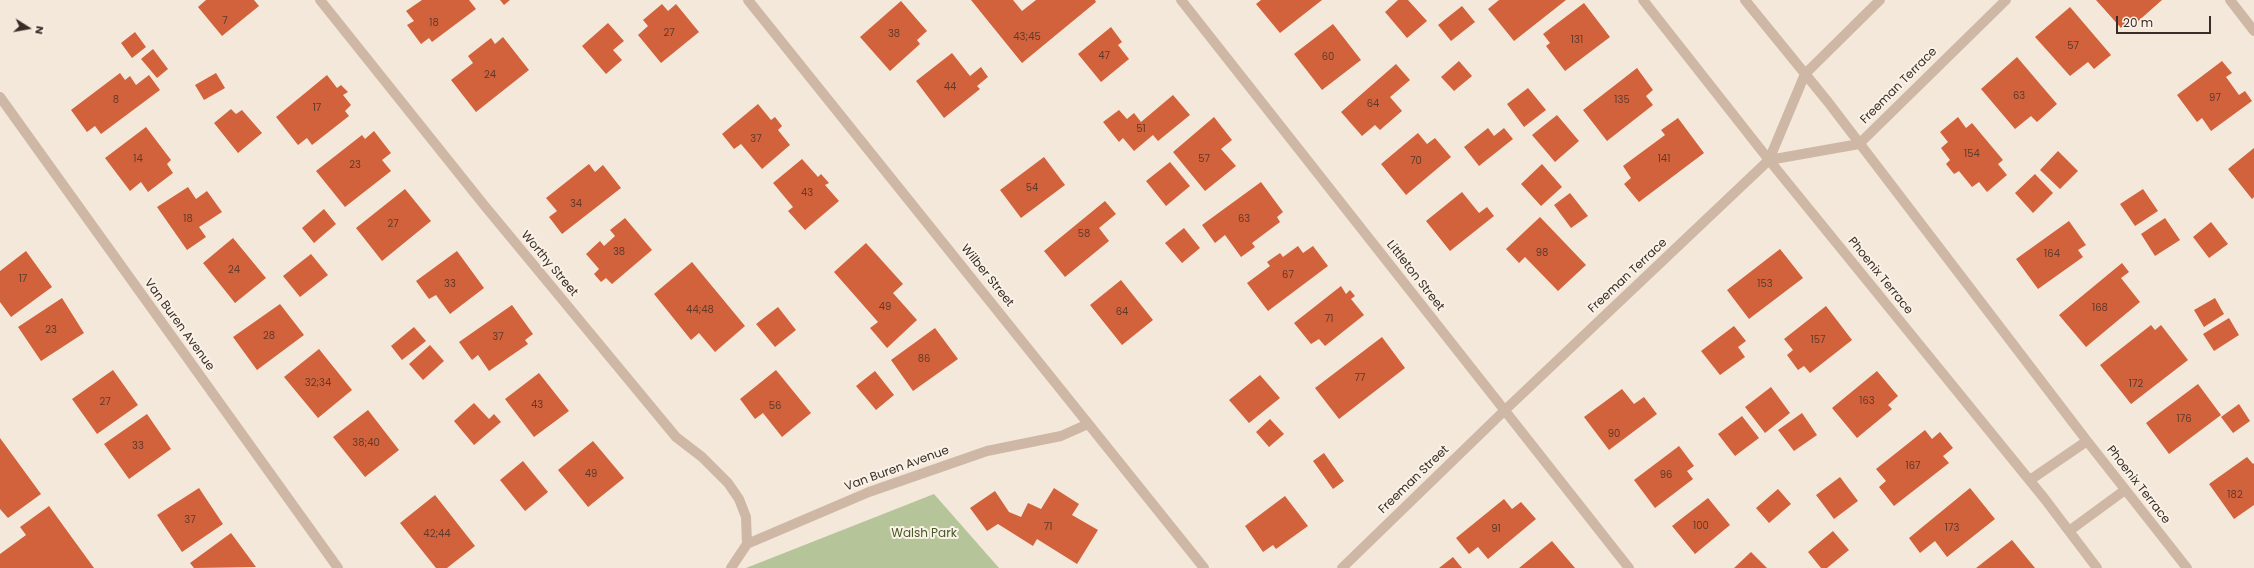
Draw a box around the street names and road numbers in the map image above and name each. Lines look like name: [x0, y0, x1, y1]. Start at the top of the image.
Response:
street label: Freeman Terrace: [1858, 45, 1940, 127]
street label: Worthy Street: [517, 228, 581, 300]
street label: Phoenix Terrace: [1844, 235, 1916, 317]
street label: Freeman Terrace: [1586, 236, 1670, 316]
street label: Littleton Street: [1383, 238, 1447, 314]
street label: Wilber Street: [957, 242, 1017, 310]
street label: Van Buren Avenue: [141, 276, 217, 374]
street label: Van Buren Avenue: [843, 443, 951, 495]
street label: Freeman Street: [1376, 443, 1452, 517]
street label: Phoenix Terrace: [2103, 443, 2173, 527]

